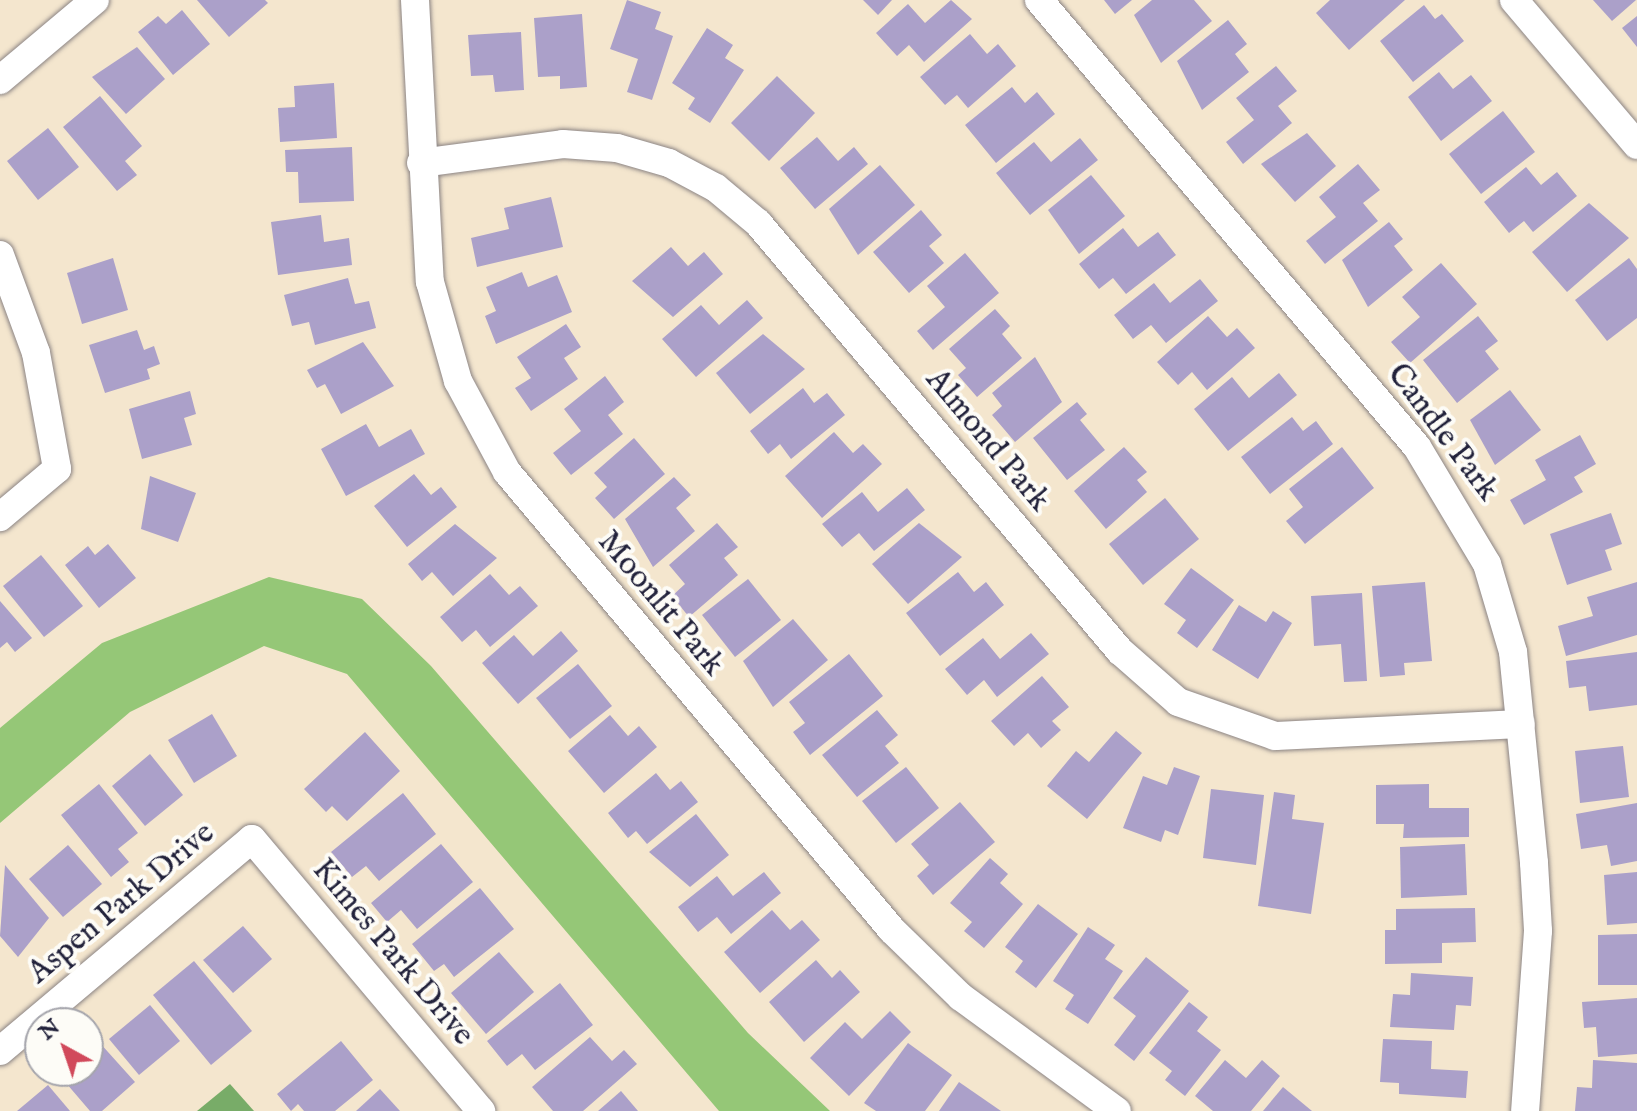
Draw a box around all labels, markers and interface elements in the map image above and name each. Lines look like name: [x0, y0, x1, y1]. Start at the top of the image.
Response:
street label: Candle Park: [1378, 357, 1506, 509]
street label: Almond Park: [916, 362, 1058, 520]
street label: Moonlit Park: [588, 524, 732, 684]
street label: Aspen Park Drive: [21, 815, 223, 993]
street label: Kimes Park Drive: [303, 852, 481, 1054]
north arrow: [24, 1007, 104, 1087]
text: N: [34, 1013, 66, 1047]

